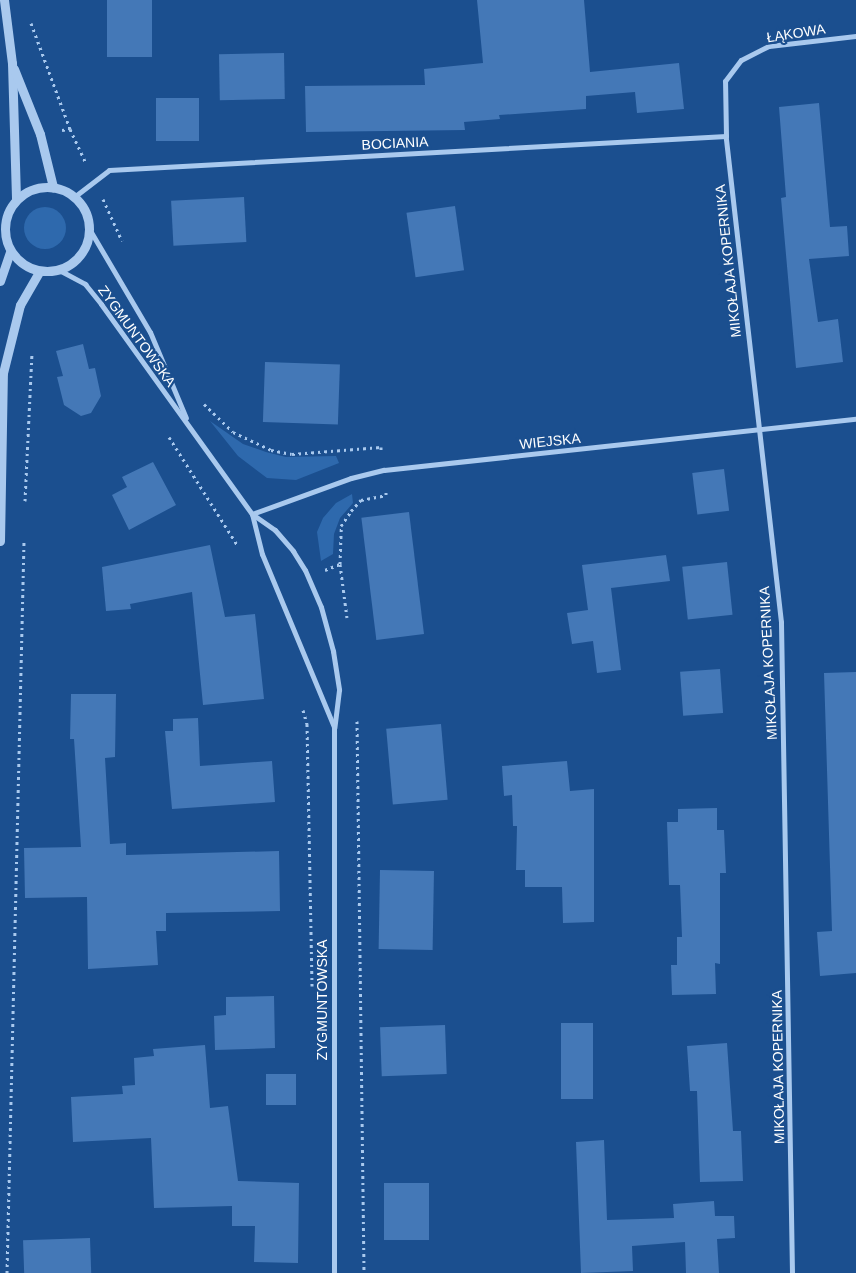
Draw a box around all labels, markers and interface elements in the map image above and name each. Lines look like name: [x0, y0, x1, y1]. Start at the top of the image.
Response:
street label: ŁĄKOWA: [765, 20, 827, 46]
street label: BOCIANIA: [361, 133, 429, 153]
street label: MIKOŁAJA KOPERNIKA: [712, 183, 744, 339]
street label: ZYGMUNTOWSKA: [95, 282, 179, 390]
street label: WIEJSKA: [519, 429, 581, 453]
street label: MIKOŁAJA KOPERNIKA: [756, 585, 780, 741]
street label: ZYGMUNTOWSKA: [314, 939, 330, 1061]
street label: MIKOŁAJA KOPERNIKA: [768, 989, 788, 1145]

